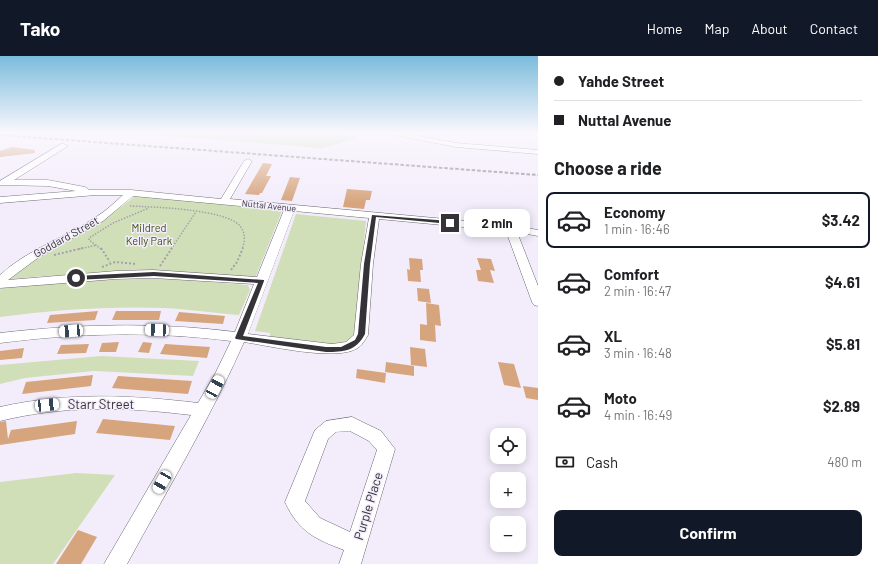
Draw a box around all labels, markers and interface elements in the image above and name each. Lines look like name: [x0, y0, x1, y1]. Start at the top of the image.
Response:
text: Tako: [20, 17, 60, 40]
text: Home: [647, 20, 683, 37]
text: Map: [705, 20, 729, 37]
text: About: [751, 20, 788, 37]
text: Contact: [810, 20, 858, 37]
text: Yahde Street: [578, 72, 664, 90]
text: Nuttal Avenue: [578, 111, 671, 129]
text: Choose a ride: [554, 157, 662, 179]
street label: Nuttal Avenue: [241, 197, 297, 214]
icon: car: [556, 202, 592, 238]
text: Economy: [604, 203, 665, 221]
callout: 2 min: [464, 209, 530, 237]
text: $3.42: [822, 211, 860, 229]
street label: Goddard Street: [31, 213, 101, 260]
route end: [441, 214, 459, 232]
text: 2 min: [481, 215, 513, 231]
park label: Mildred Kelly Park: [126, 221, 173, 247]
text: 1 min · 16:46: [604, 221, 670, 237]
icon: car: [556, 264, 592, 300]
text: Comfort: [604, 265, 659, 283]
route start: [67, 269, 85, 287]
text: $4.61: [825, 273, 860, 291]
text: 2 min · 16:47: [604, 283, 671, 299]
car: [59, 324, 83, 338]
car: [145, 324, 169, 336]
icon: car: [556, 326, 592, 362]
text: XL: [604, 327, 622, 345]
text: $5.81: [826, 335, 860, 353]
text: 3 min · 16:48: [604, 345, 672, 361]
car: [204, 374, 226, 400]
icon: car: [556, 388, 592, 424]
text: Moto: [604, 389, 637, 407]
street label: Starr Street: [68, 396, 134, 412]
text: $2.89: [823, 397, 860, 415]
car: [34, 398, 60, 412]
text: 4 min · 16:49: [604, 407, 672, 423]
map controls: [490, 428, 526, 552]
button: locate: [490, 428, 526, 464]
icon: cash: [554, 451, 576, 473]
text: Cash: [586, 453, 618, 471]
text: 480 m: [827, 454, 862, 470]
car: [151, 469, 173, 495]
street label: Purple Place: [350, 470, 386, 542]
button: +: [490, 472, 526, 508]
button: Confirm: [554, 510, 862, 556]
button: −: [490, 516, 526, 552]

